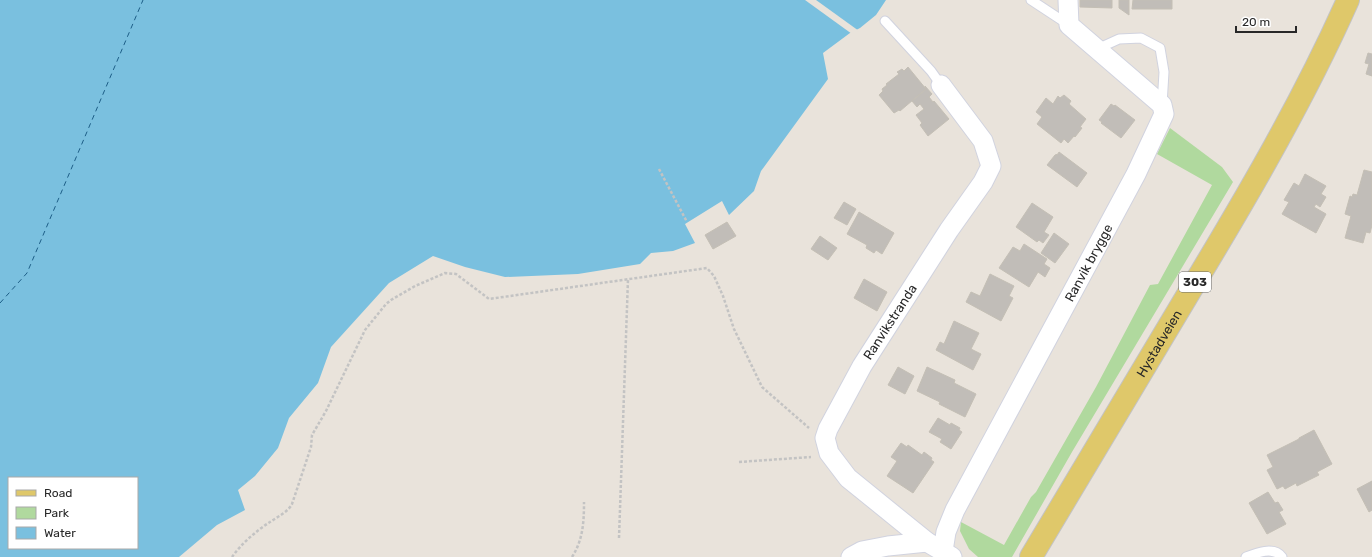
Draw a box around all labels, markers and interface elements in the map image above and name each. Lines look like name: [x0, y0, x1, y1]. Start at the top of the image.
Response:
scale bar: [1236, 8, 1296, 34]
text: 20 m: [1242, 15, 1270, 29]
street label: Ranvik brygge: [1061, 221, 1115, 304]
road number: 303: [1179, 272, 1211, 292]
street label: Ranvikstranda: [860, 282, 920, 362]
street label: Hystadveien: [1133, 307, 1185, 379]
legend: [8, 477, 138, 549]
text: Road: [44, 486, 72, 500]
text: Park: [44, 506, 70, 520]
text: Water: [44, 526, 76, 540]

